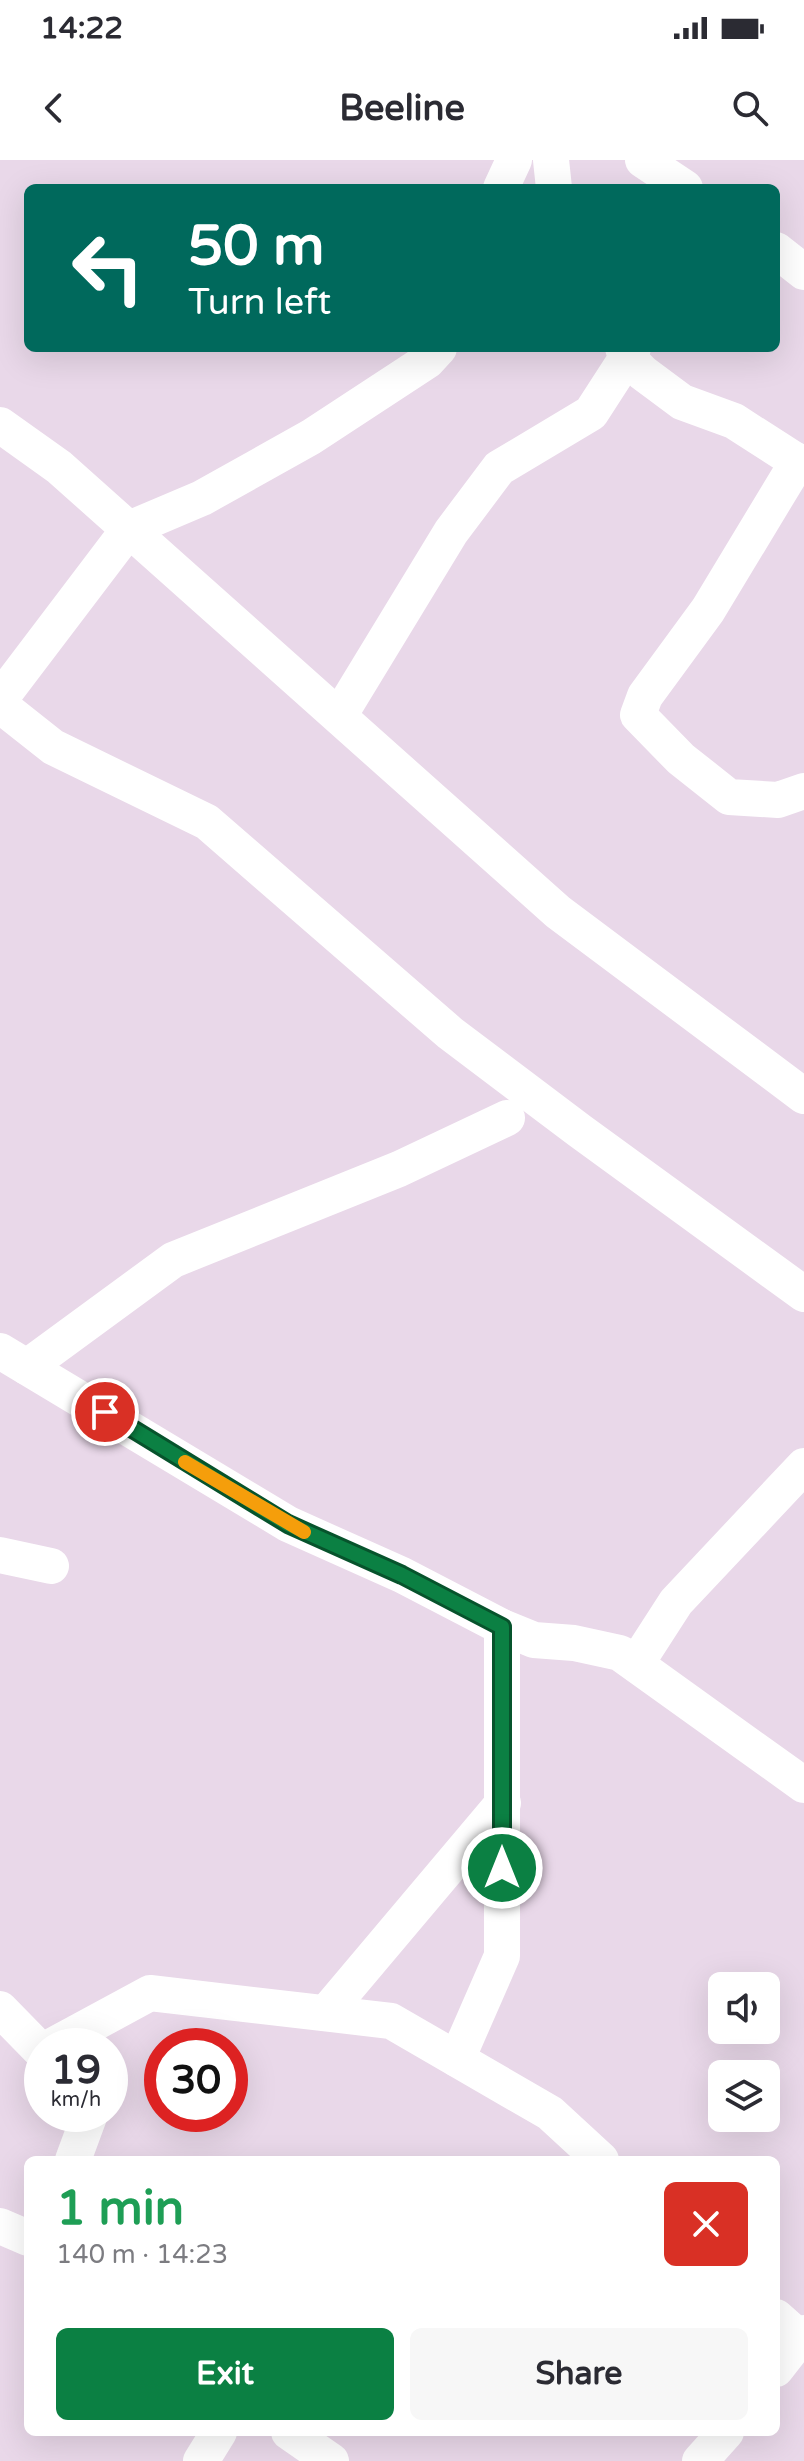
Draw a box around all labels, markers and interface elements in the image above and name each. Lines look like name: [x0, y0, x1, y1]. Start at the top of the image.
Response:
text: 14:22: [40, 10, 123, 47]
icon: back: [32, 86, 76, 130]
icon: search: [728, 86, 772, 130]
text: Beeline: [339, 87, 465, 130]
text: 50 m: [188, 213, 324, 280]
icon: left: [56, 216, 160, 320]
text: Turn left: [188, 281, 331, 324]
pin: [71, 1378, 139, 1446]
icon: arrive: [83, 1390, 127, 1434]
position arrow: [460, 1826, 544, 1910]
map controls: [708, 1972, 780, 2132]
button: sound: [708, 1972, 780, 2044]
speed limit sign: 30: [144, 2028, 248, 2132]
text: 19: [51, 2046, 101, 2094]
button: layers: [708, 2060, 780, 2132]
text: km/h: [51, 2088, 101, 2112]
text: 1 min: [56, 2180, 184, 2238]
button: close: [664, 2182, 748, 2266]
text: 140 m · 14:23: [56, 2239, 228, 2270]
button: Exit: [56, 2328, 394, 2420]
button: Share: [410, 2328, 748, 2420]

